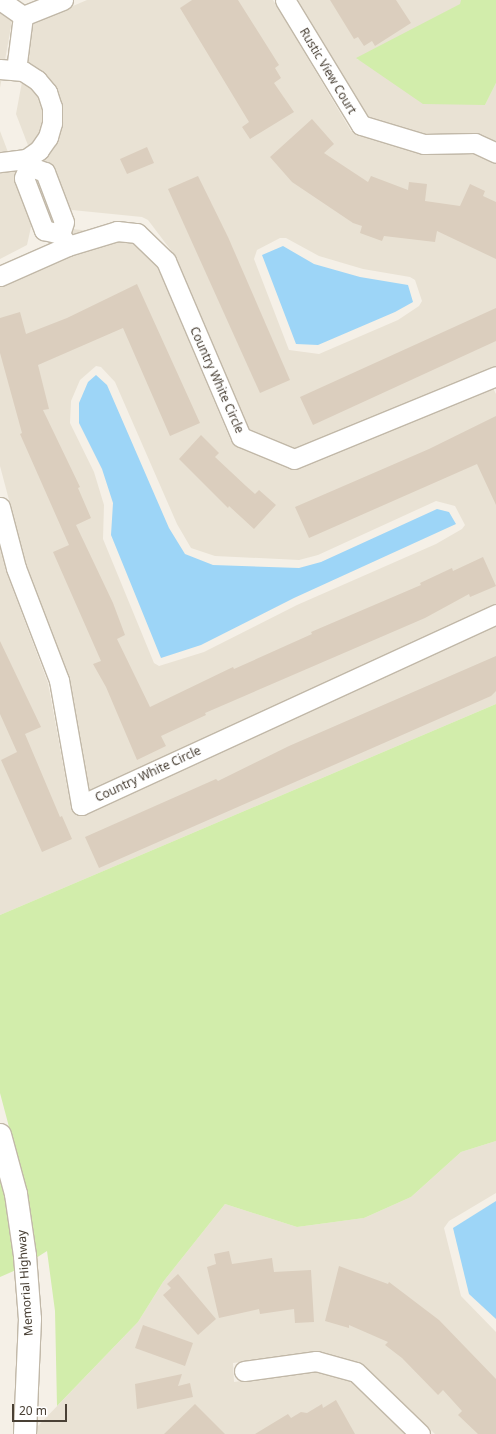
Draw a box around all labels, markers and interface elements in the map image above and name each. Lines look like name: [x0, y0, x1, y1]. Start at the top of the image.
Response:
street label: Rustic View Court: [297, 25, 359, 117]
street label: Country White Circle: [187, 324, 247, 436]
street label: Country White Circle: [93, 743, 203, 805]
street label: Memorial Highway: [14, 1230, 36, 1336]
scale bar: [14, 1396, 69, 1422]
text: 20 m: [19, 1402, 47, 1419]

